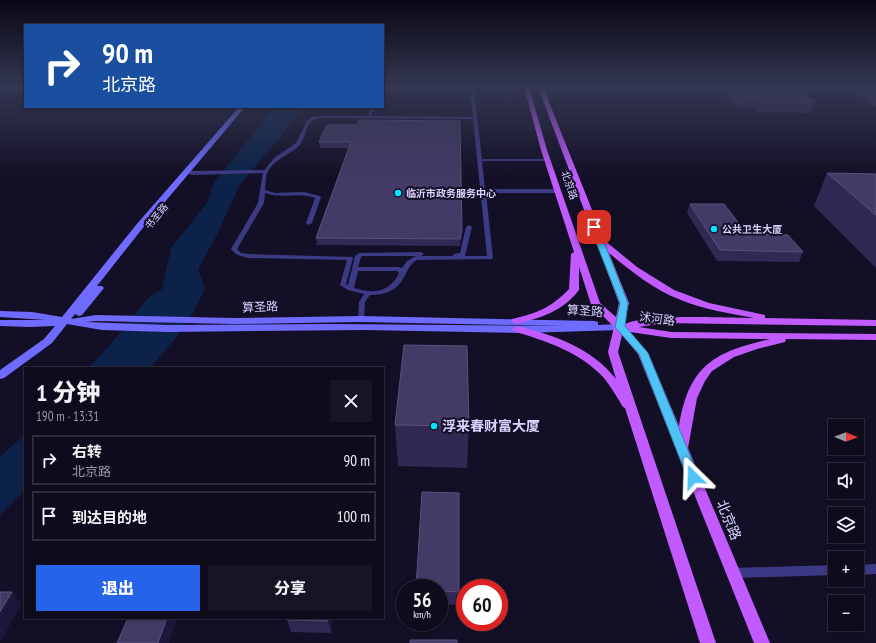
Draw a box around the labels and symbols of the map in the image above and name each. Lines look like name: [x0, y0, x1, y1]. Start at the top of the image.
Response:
street label: 北京路: [558, 169, 581, 201]
place label: 临沂市政务服务中心: [406, 187, 496, 200]
marker: 临沂市政务服务中心: [393, 188, 403, 198]
street label: 书圣路: [142, 201, 171, 232]
pin: [577, 210, 611, 244]
place label: 公共卫生大厦: [722, 223, 782, 236]
marker: 公共卫生大厦: [709, 224, 719, 234]
street label: 算圣路: [242, 298, 278, 315]
street label: 算圣路: [567, 302, 604, 319]
street label: 沭河路: [638, 309, 676, 328]
place label: 浮来春财富大厦: [442, 417, 540, 435]
north arrow: [828, 419, 864, 455]
marker: 浮来春财富大厦: [429, 421, 439, 431]
position arrow: [672, 456, 714, 498]
street label: 北京路: [713, 497, 745, 543]
speed limit sign: 60: [456, 579, 508, 631]

